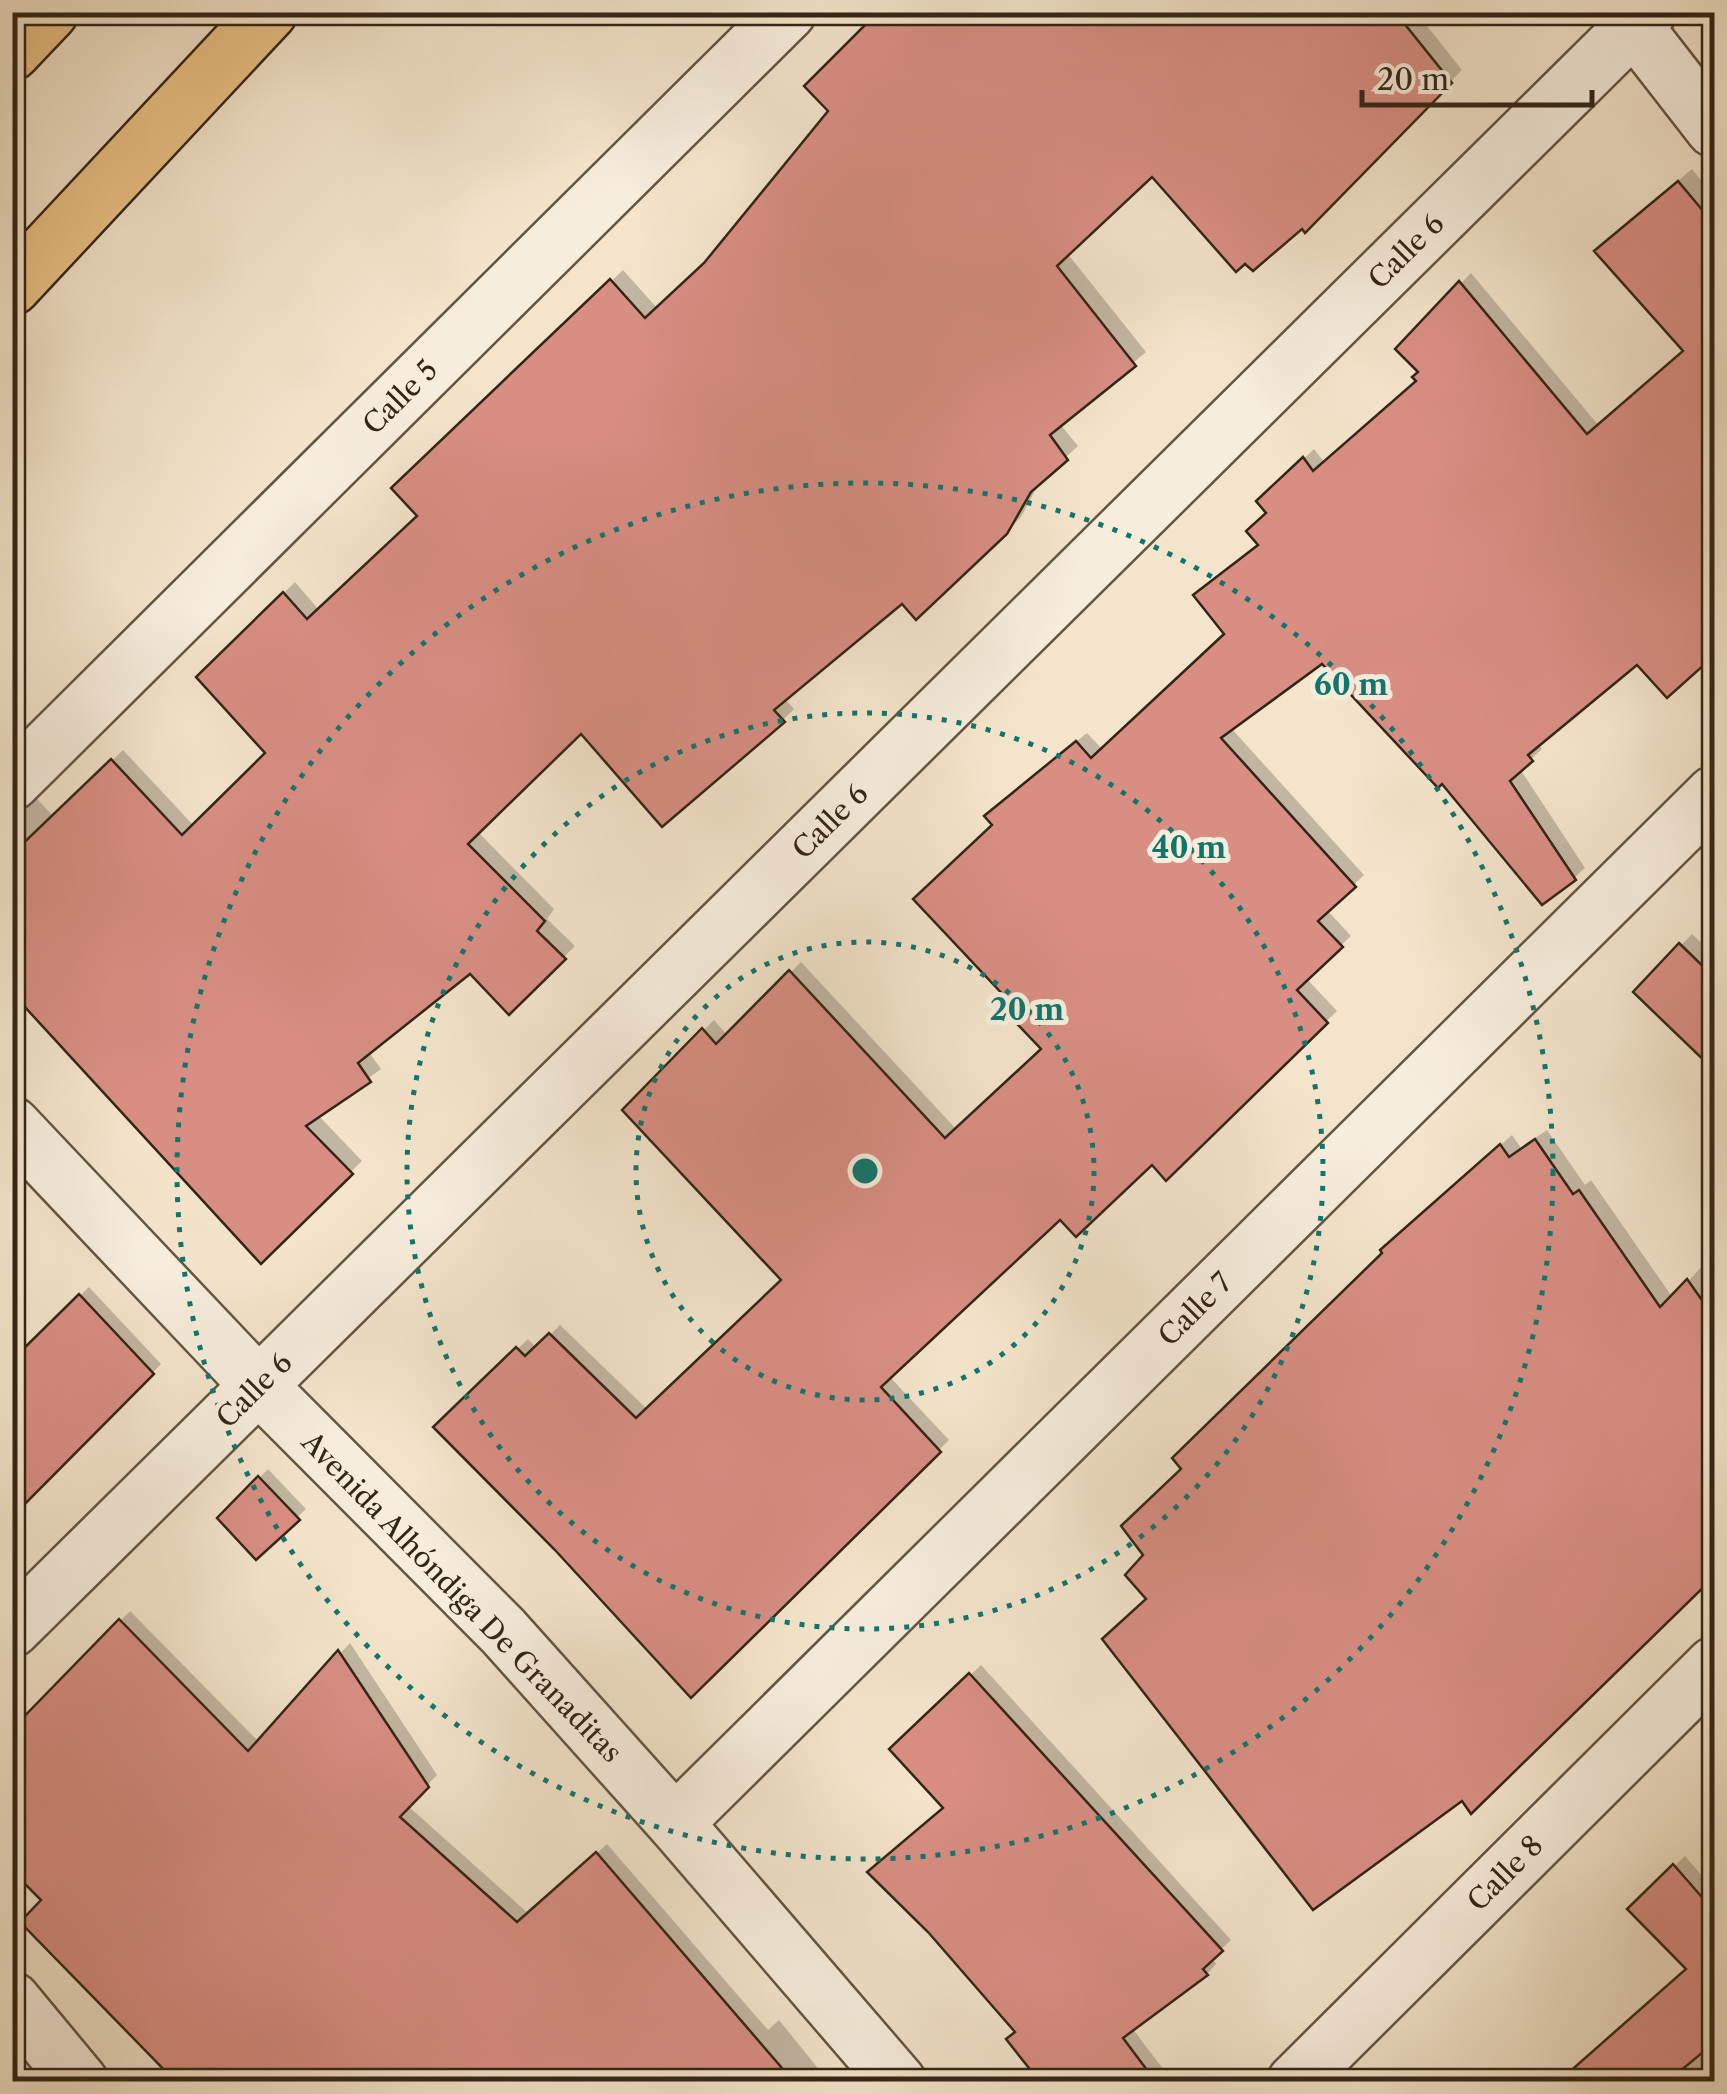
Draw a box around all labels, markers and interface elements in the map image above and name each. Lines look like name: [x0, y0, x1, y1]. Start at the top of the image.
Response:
scale bar: [1362, 45, 1592, 107]
text: 20 m: [1377, 61, 1449, 98]
street label: Calle 6: [1361, 206, 1451, 296]
street label: Calle 5: [356, 353, 444, 441]
text: 60 m: [1314, 666, 1388, 703]
street label: Calle 6: [785, 776, 875, 866]
text: 40 m: [1152, 829, 1226, 866]
text: 20 m: [990, 991, 1064, 1028]
centre of rings: [847, 1153, 883, 1189]
street label: Calle 7: [1151, 1265, 1239, 1353]
street label: Calle 6: [209, 1345, 299, 1435]
street label: Avenida Alhóndiga De Granaditas: [294, 1424, 629, 1769]
street label: Calle 8: [1460, 1828, 1550, 1918]

